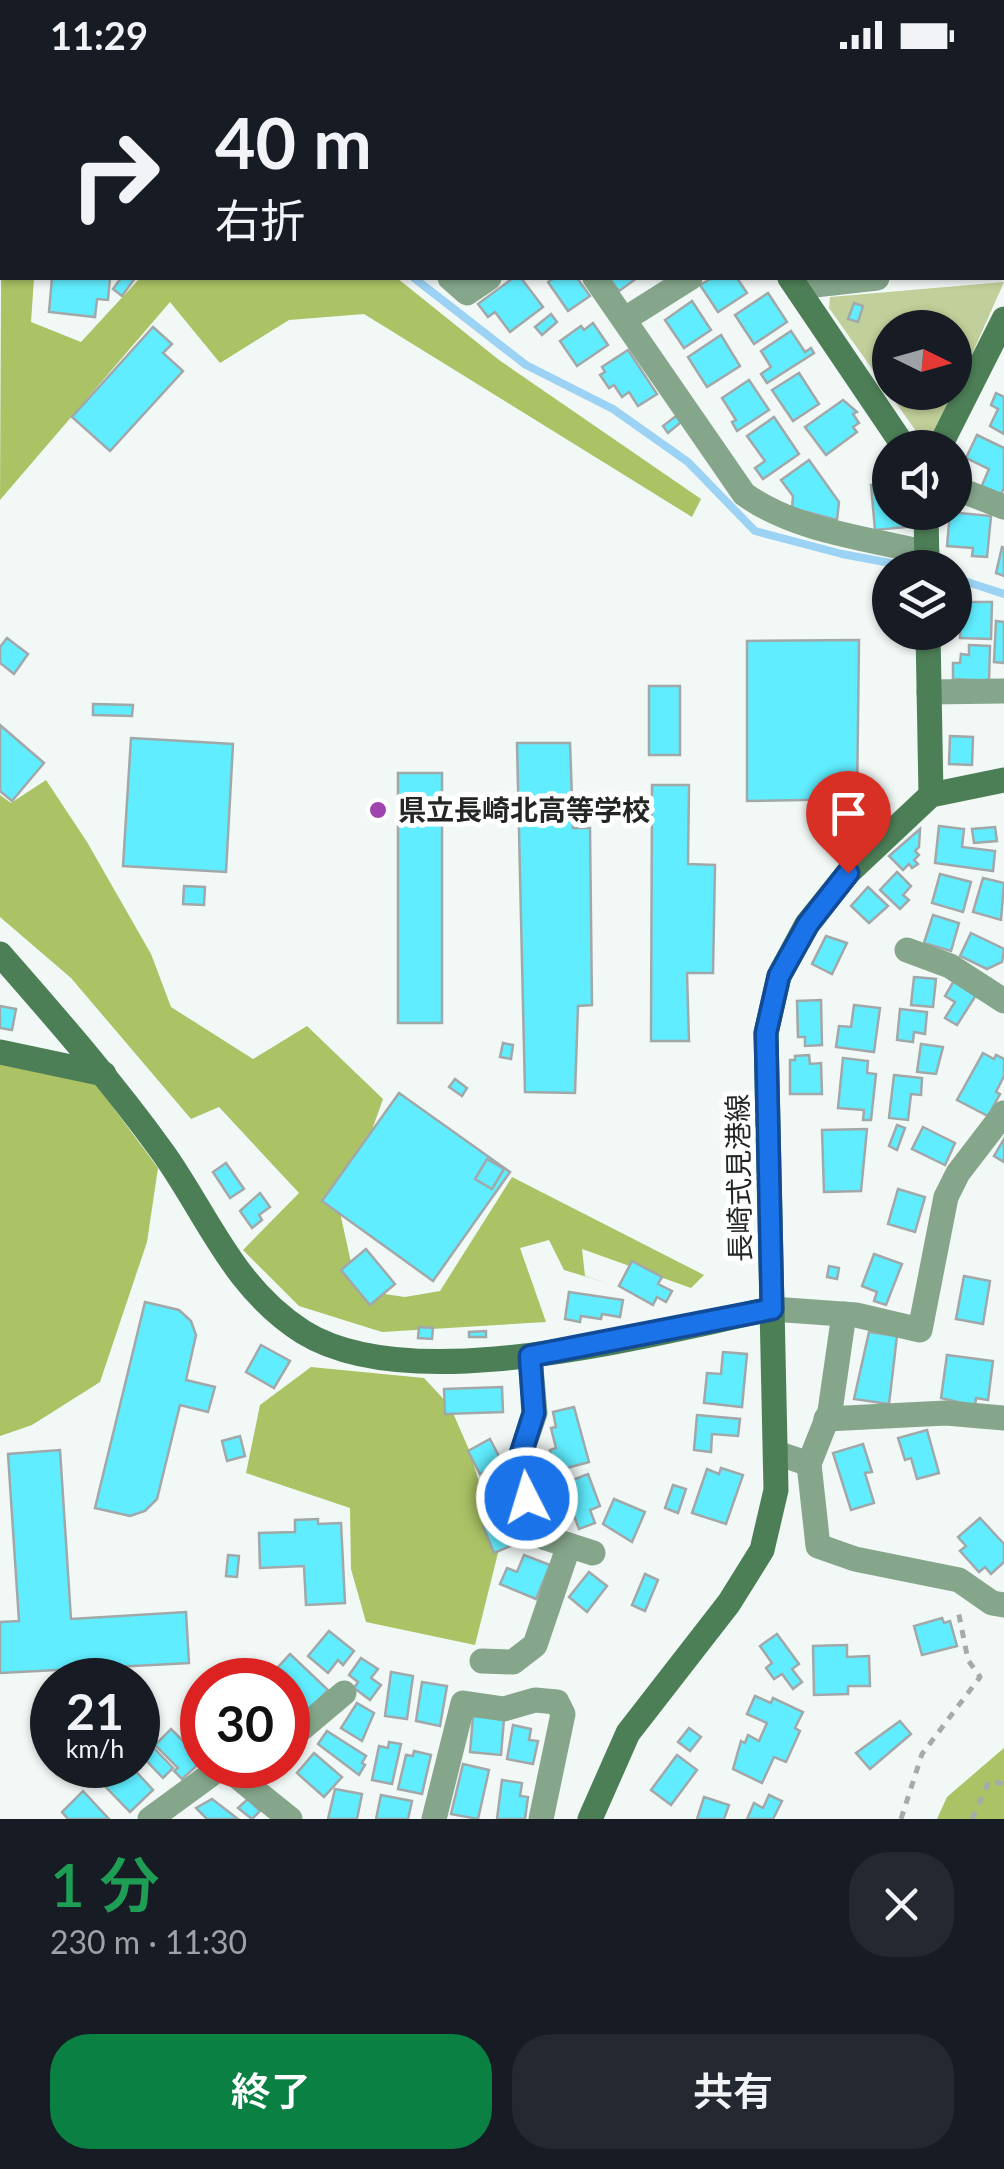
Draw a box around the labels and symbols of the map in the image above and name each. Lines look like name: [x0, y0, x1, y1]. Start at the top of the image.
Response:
north arrow: [872, 310, 972, 410]
pin: [806, 771, 891, 874]
place label: 県立長崎北高等学校: [398, 792, 650, 826]
marker: 県立長崎北高等学校: [367, 799, 389, 821]
street label: 長崎式見港線: [720, 1094, 756, 1262]
position arrow: [475, 1446, 579, 1550]
speed limit sign: 30: [180, 1658, 310, 1788]

